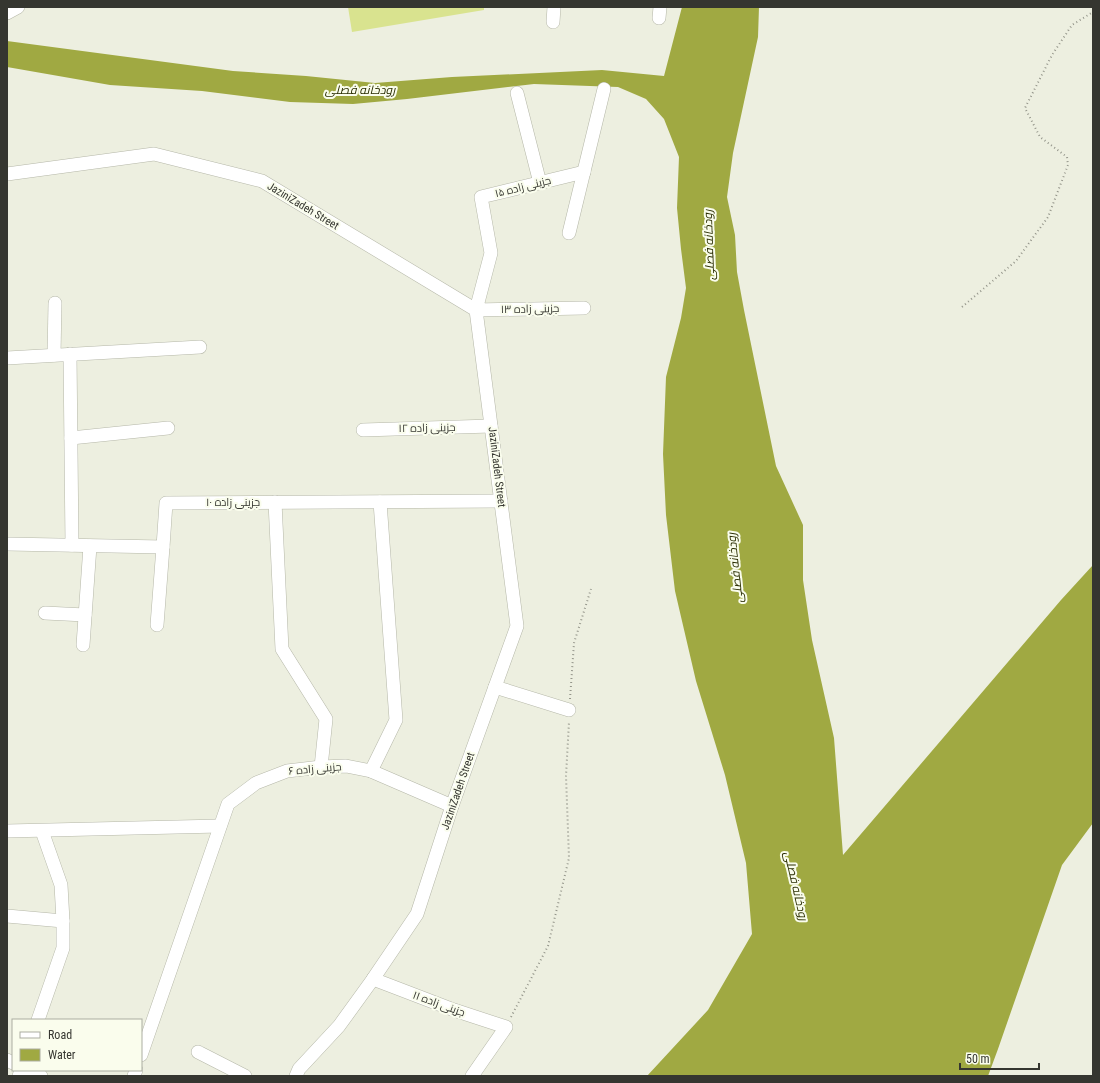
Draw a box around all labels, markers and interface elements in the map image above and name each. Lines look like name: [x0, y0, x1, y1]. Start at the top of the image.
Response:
water label: رودخانه فصلی: [325, 83, 396, 97]
street label: جزینی زاده ۱۵: [494, 174, 552, 200]
street label: JaziniZadeh Street: [265, 180, 341, 232]
water label: رودخانه فصلی: [701, 209, 717, 280]
street label: جزینی زاده ۱۳: [501, 302, 559, 316]
street label: جزینی زاده ۱۲: [398, 421, 456, 435]
street label: JaziniZadeh Street: [486, 426, 508, 508]
street label: جزینی زاده ۱۰: [206, 496, 260, 509]
water label: رودخانه فصلی: [724, 531, 746, 604]
street label: JaziniZadeh Street: [439, 751, 477, 831]
street label: جزینی زاده ۶: [288, 760, 342, 778]
water label: رودخانه فصلی: [781, 850, 811, 923]
street label: جزینی زاده ۱۱: [411, 989, 467, 1019]
legend: [12, 1019, 142, 1071]
text: Road: [48, 1028, 72, 1042]
scale bar: [960, 1045, 1039, 1071]
text: Water: [48, 1048, 76, 1062]
text: 50 m: [966, 1052, 990, 1066]

